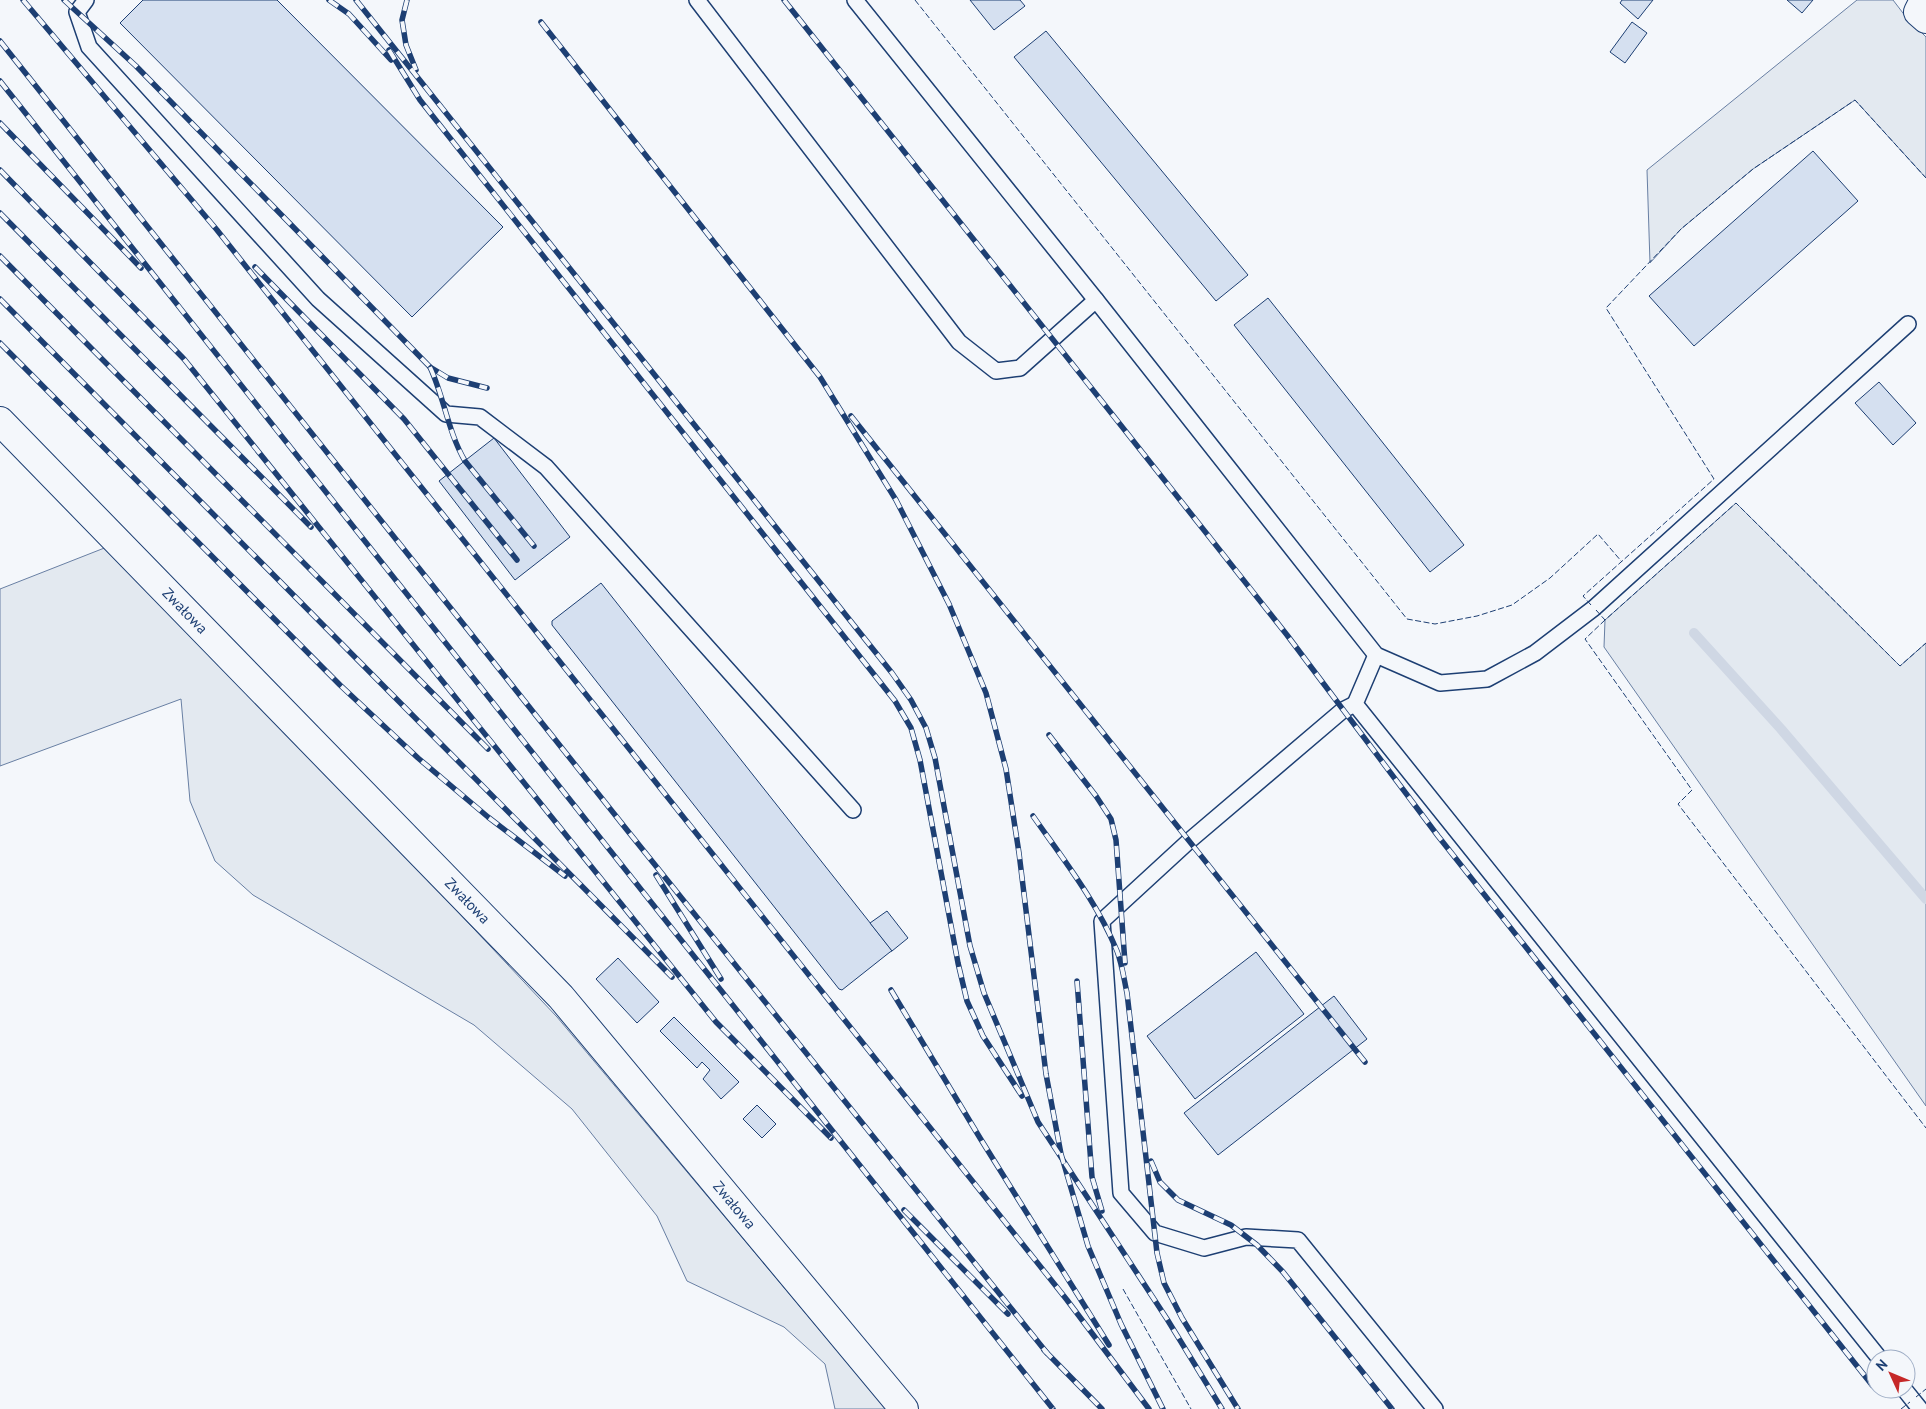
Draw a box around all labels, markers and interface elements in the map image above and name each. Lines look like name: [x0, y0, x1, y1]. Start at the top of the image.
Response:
street label: Zwałowa: [159, 583, 212, 638]
street label: Zwałowa: [441, 874, 495, 928]
street label: Zwałowa: [709, 1177, 760, 1233]
north arrow: [1866, 1349, 1916, 1399]
text: N: [1872, 1355, 1891, 1375]

